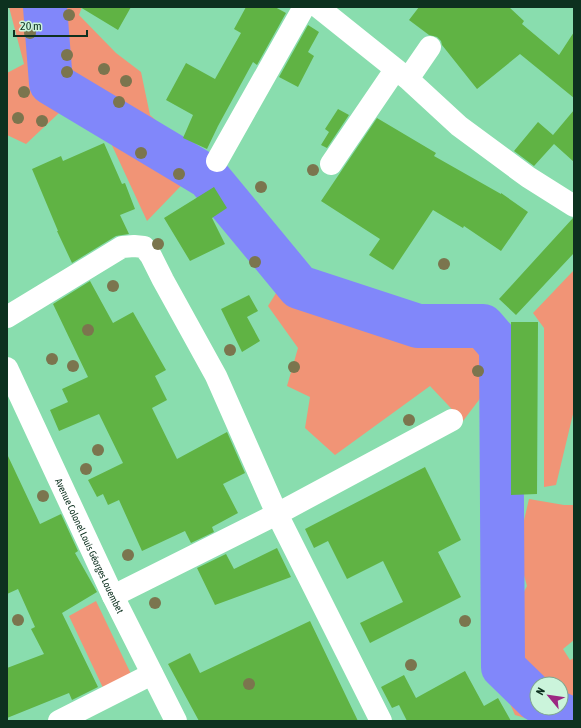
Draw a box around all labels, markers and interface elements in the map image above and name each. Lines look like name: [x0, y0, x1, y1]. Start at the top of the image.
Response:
scale bar: [14, 12, 87, 38]
text: 20 m: [20, 19, 42, 33]
street label: Avenue Colonel Louis Géorges Louembet: [53, 477, 126, 615]
north arrow: [529, 676, 569, 716]
text: N: [533, 685, 547, 697]

